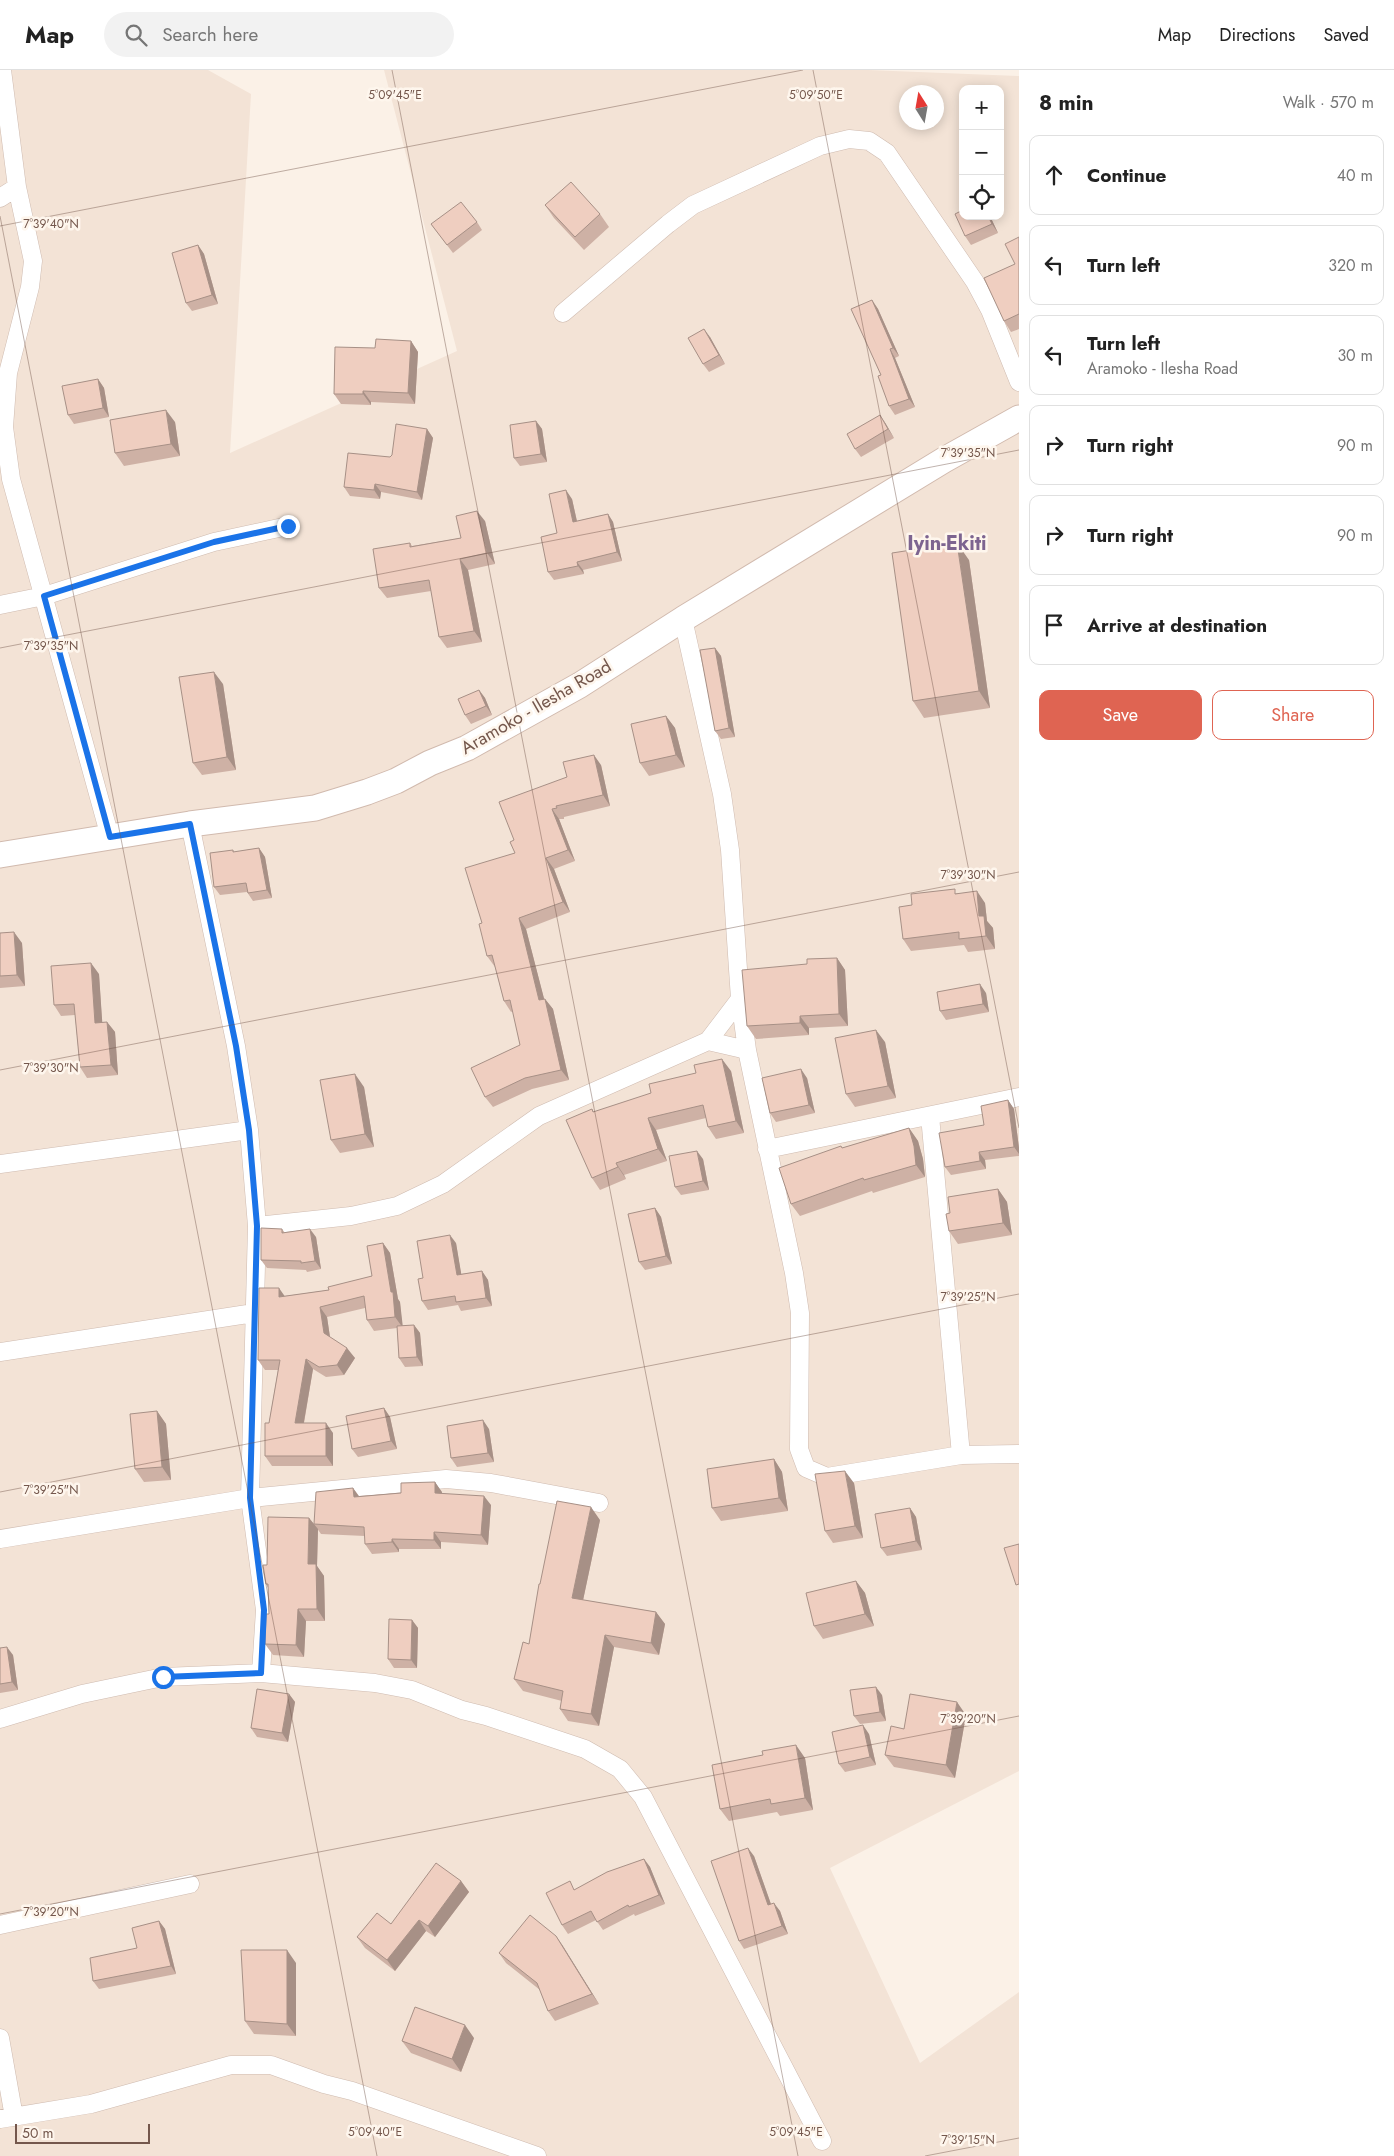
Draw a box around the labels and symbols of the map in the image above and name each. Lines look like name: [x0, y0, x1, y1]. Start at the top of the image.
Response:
north arrow: [899, 85, 944, 130]
text: 5°09'45"E: [368, 86, 422, 104]
text: 5°09'50"E: [789, 86, 843, 104]
text: 7°39'40"N: [23, 215, 79, 233]
text: 7°39'35"N: [941, 444, 995, 462]
route end: [277, 515, 300, 538]
district label: Iyin-Ekiti: [907, 529, 987, 558]
text: 7°39'35"N: [24, 637, 78, 655]
street label: Aramoko - Ilesha Road: [456, 653, 616, 761]
text: 7°39'30"N: [940, 866, 996, 884]
text: 7°39'30"N: [23, 1059, 79, 1077]
text: 7°39'25"N: [941, 1288, 996, 1306]
text: 7°39'25"N: [24, 1481, 79, 1499]
route start: [152, 1666, 175, 1689]
text: 7°39'20"N: [940, 1710, 996, 1728]
text: 7°39'20"N: [23, 1903, 79, 1921]
scale bar: [15, 2121, 150, 2144]
text: 5°09'40"E: [348, 2123, 402, 2141]
text: 5°09'45"E: [769, 2123, 823, 2141]
text: 7°39'15"N: [941, 2131, 995, 2149]

